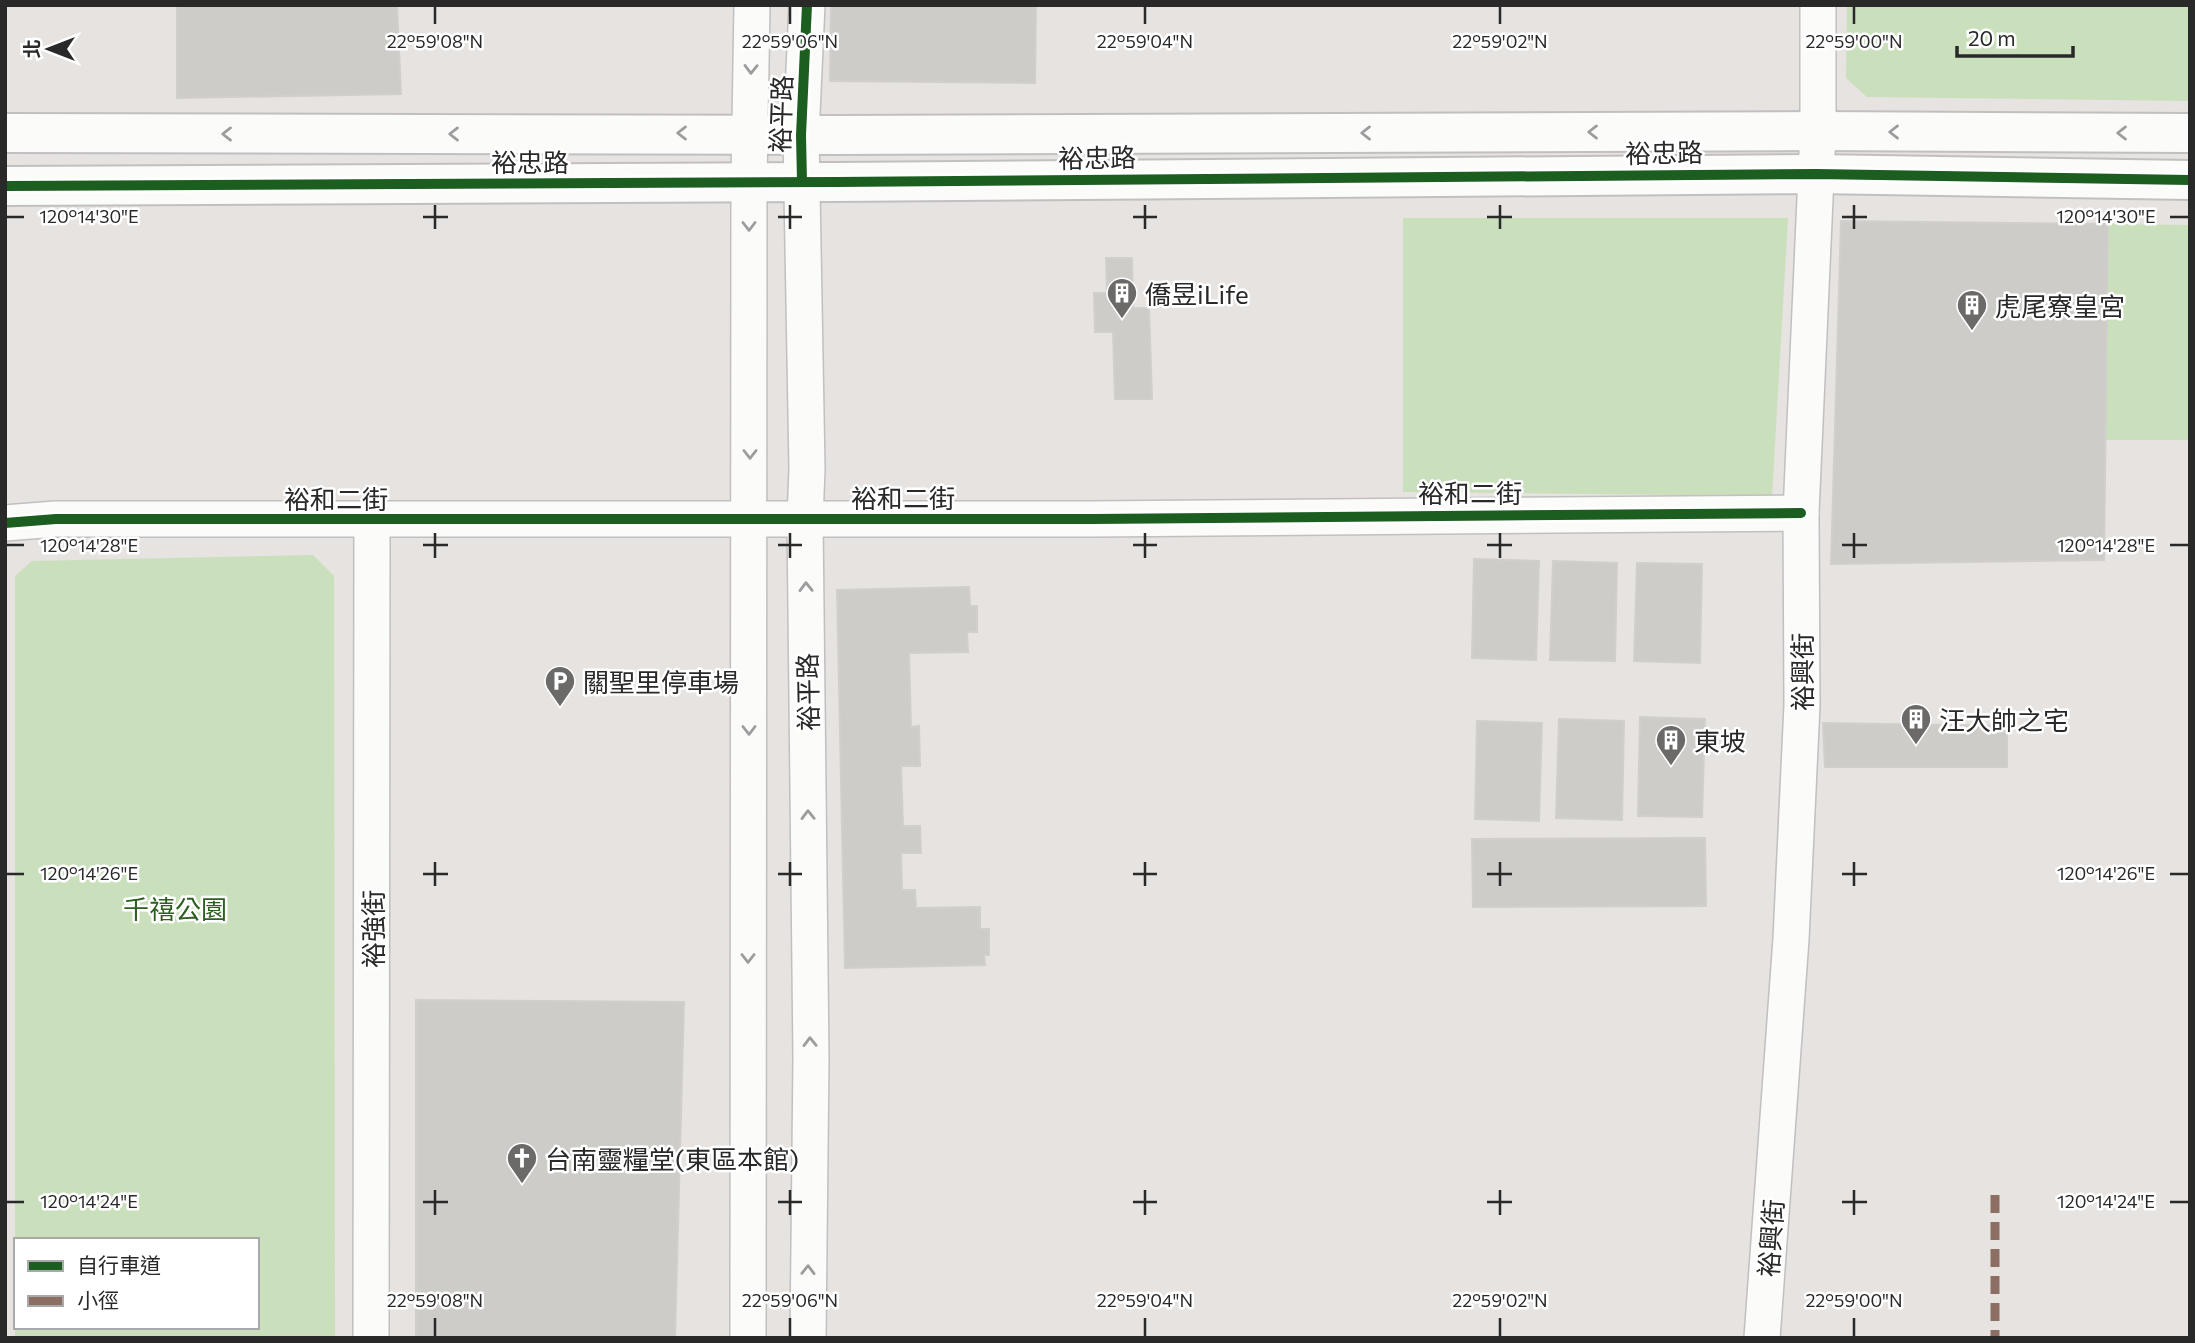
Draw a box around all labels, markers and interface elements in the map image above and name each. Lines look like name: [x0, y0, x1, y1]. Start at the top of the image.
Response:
north arrow: [14, 14, 84, 84]
scale bar: [1957, 14, 2072, 58]
text: 20 m: [1968, 25, 2016, 50]
text: 22°59'08"N: [387, 30, 483, 52]
text: 22°59'06"N: [742, 30, 838, 52]
text: 22°59'04"N: [1097, 30, 1193, 52]
text: 22°59'02"N: [1452, 30, 1548, 52]
text: 22°59'00"N: [1805, 30, 1903, 52]
text: 北: [20, 39, 43, 59]
one-way arrow: [744, 64, 759, 75]
street label: 裕平路: [763, 74, 797, 154]
one-way arrow: [1587, 124, 1598, 140]
one-way arrow: [1888, 124, 1899, 140]
one-way arrow: [676, 125, 686, 141]
one-way arrow: [1360, 125, 1370, 141]
one-way arrow: [2116, 125, 2126, 141]
one-way arrow: [221, 126, 231, 142]
one-way arrow: [448, 126, 459, 142]
street label: 裕忠路: [1625, 136, 1703, 168]
street label: 裕忠路: [1058, 141, 1136, 173]
street label: 裕忠路: [491, 146, 569, 177]
text: 120°14'30"E: [39, 205, 139, 227]
text: 120°14'30"E: [2056, 205, 2156, 227]
one-way arrow: [741, 221, 757, 232]
building icon: 僑昱iLife: [1105, 276, 1139, 320]
place label: 僑昱iLife: [1145, 278, 1249, 309]
building icon: 虎尾寮皇宮: [1955, 288, 1989, 332]
place label: 虎尾寮皇宮: [1995, 290, 2125, 321]
one-way arrow: [742, 449, 758, 459]
street label: 裕和二街: [1418, 477, 1522, 508]
street label: 裕和二街: [851, 482, 955, 513]
street label: 裕和二街: [284, 483, 388, 514]
text: 120°14'28"E: [40, 534, 138, 556]
text: 120°14'28"E: [2057, 534, 2155, 556]
one-way arrow: [798, 581, 814, 592]
street label: 裕興街: [1786, 633, 1817, 711]
street label: 裕平路: [791, 653, 823, 731]
parking icon: 關聖里停車場: [543, 664, 577, 708]
place label: 關聖里停車場: [583, 666, 739, 697]
building icon: 汪大帥之宅: [1899, 702, 1933, 746]
place label: 汪大帥之宅: [1939, 704, 2069, 735]
building icon: 東坡: [1654, 723, 1688, 767]
one-way arrow: [741, 725, 757, 736]
place label: 東坡: [1694, 725, 1746, 756]
one-way arrow: [800, 809, 816, 819]
text: 120°14'26"E: [40, 862, 138, 884]
text: 120°14'26"E: [2057, 862, 2155, 884]
street label: 裕強街: [357, 890, 388, 968]
park label: 千禧公園: [123, 893, 227, 924]
one-way arrow: [740, 953, 756, 963]
one-way arrow: [803, 1036, 818, 1047]
church icon: 台南靈糧堂(東區本館): [505, 1141, 539, 1185]
place label: 台南靈糧堂(東區本館): [545, 1143, 799, 1174]
text: 120°14'24"E: [40, 1190, 138, 1212]
text: 120°14'24"E: [2057, 1190, 2155, 1212]
street label: 裕興街: [1752, 1198, 1788, 1278]
legend: [14, 1238, 259, 1329]
text: 自行車道: [77, 1252, 161, 1277]
one-way arrow: [801, 1264, 816, 1275]
text: 小徑: [77, 1287, 119, 1312]
text: 22°59'08"N: [387, 1289, 483, 1311]
text: 22°59'06"N: [742, 1289, 838, 1311]
text: 22°59'04"N: [1097, 1289, 1193, 1311]
text: 22°59'02"N: [1452, 1289, 1548, 1311]
text: 22°59'00"N: [1805, 1289, 1903, 1311]

